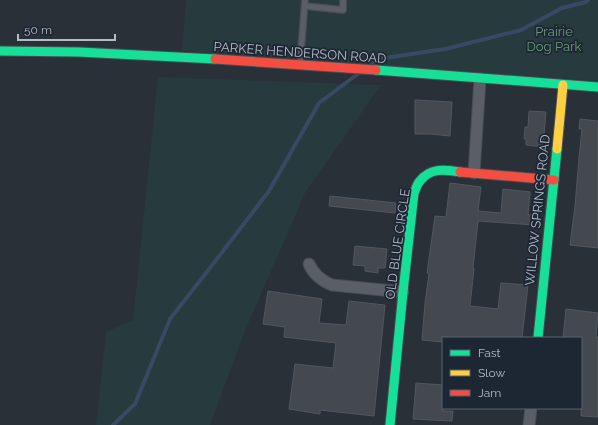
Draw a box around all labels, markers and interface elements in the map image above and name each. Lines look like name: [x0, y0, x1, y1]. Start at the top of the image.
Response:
scale bar: [18, 16, 115, 42]
text: 50 m: [24, 23, 52, 37]
park label: Prairie Dog Park: [527, 24, 582, 54]
street label: PARKER HENDERSON ROAD: [213, 39, 387, 66]
street label: WILLOW SPRINGS ROAD: [522, 134, 553, 286]
street label: OLD BLUE CIRCLE: [382, 188, 413, 301]
legend: [442, 337, 582, 409]
text: Fast: [478, 346, 501, 360]
text: Slow: [478, 366, 505, 380]
text: Jam: [478, 386, 501, 400]

